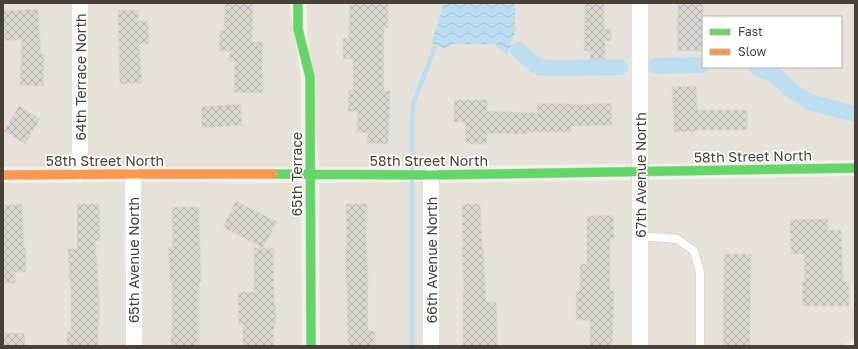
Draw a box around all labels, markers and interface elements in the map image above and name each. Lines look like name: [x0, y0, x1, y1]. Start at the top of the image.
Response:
street label: 64th Terrace North: [72, 13, 89, 141]
legend: [702, 16, 842, 68]
text: Fast: [738, 24, 763, 39]
text: Slow: [738, 44, 766, 59]
street label: 67th Avenue North: [632, 112, 649, 238]
street label: 65th Terrace: [288, 132, 305, 216]
street label: 58th Street North: [694, 146, 812, 166]
street label: 58th Street North: [46, 152, 164, 169]
street label: 58th Street North: [370, 152, 488, 169]
street label: 65th Avenue North: [125, 197, 142, 323]
street label: 66th Avenue North: [423, 197, 440, 323]

